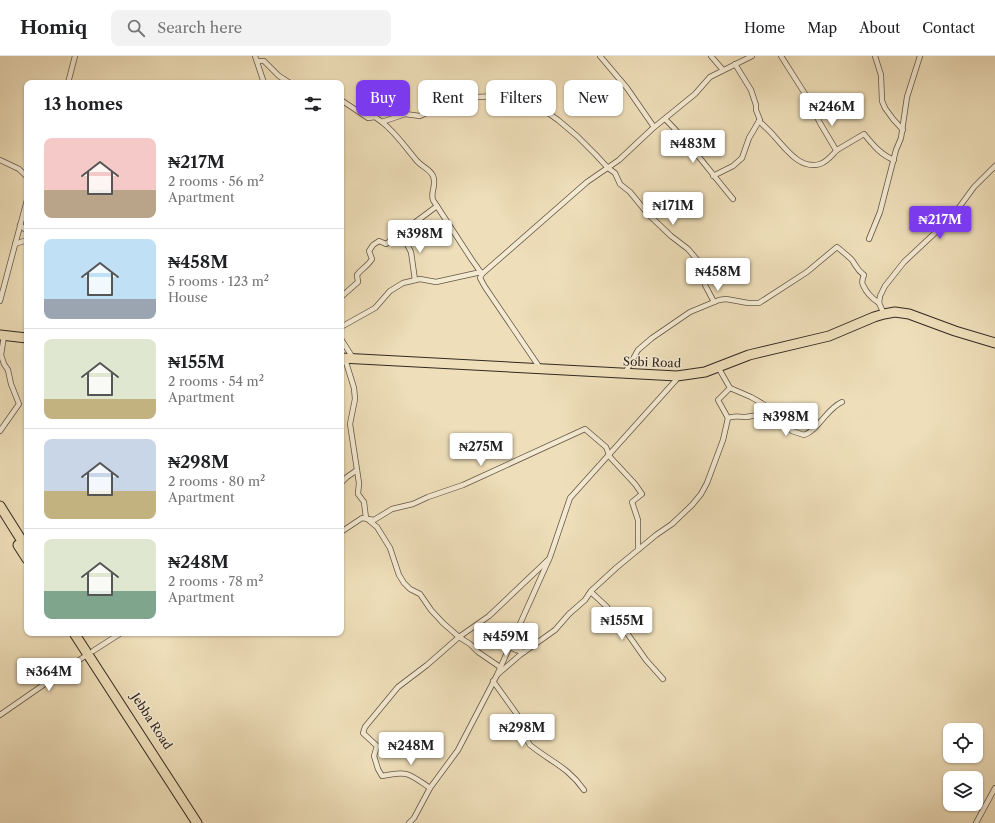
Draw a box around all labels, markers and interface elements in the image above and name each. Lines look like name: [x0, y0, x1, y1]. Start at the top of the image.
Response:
search box: [111, 10, 391, 46]
text: Homiq: [20, 16, 87, 39]
icon: search: [125, 17, 147, 39]
text: Search here: [157, 18, 242, 37]
text: Home: [744, 19, 785, 37]
text: Map: [807, 19, 837, 37]
text: About: [859, 19, 900, 37]
text: Contact: [922, 19, 975, 37]
chip: Buy: [356, 80, 410, 116]
chip: Rent: [418, 80, 478, 116]
chip: Filters: [486, 80, 556, 116]
chip: New: [564, 80, 623, 116]
icon: filters: [302, 93, 324, 115]
pin: ₦246M: [804, 93, 860, 127]
text: 13 homes: [44, 94, 123, 114]
text: ₦246M: [809, 98, 855, 114]
pin: ₦483M: [665, 130, 721, 164]
text: ₦483M: [670, 135, 716, 151]
text: ₦217M: [168, 152, 225, 172]
icon: home: [76, 154, 124, 202]
text: 2 rooms · 56 m²: [168, 173, 264, 189]
text: Apartment: [168, 189, 235, 205]
pin: ₦171M: [645, 192, 701, 226]
text: ₦171M: [652, 197, 694, 213]
pin: ₦217M: [912, 206, 968, 240]
text: ₦217M: [918, 211, 962, 227]
pin: ₦398M: [392, 220, 448, 254]
text: ₦398M: [397, 225, 443, 241]
text: ₦458M: [168, 252, 228, 272]
icon: home: [76, 255, 124, 303]
pin: ₦458M: [690, 258, 746, 292]
text: ₦458M: [695, 263, 741, 279]
text: 5 rooms · 123 m²: [168, 273, 269, 289]
text: House: [168, 289, 208, 305]
text: ₦155M: [168, 352, 225, 372]
street label: Sobi Road: [623, 353, 682, 371]
icon: home: [76, 355, 124, 403]
text: 2 rooms · 54 m²: [168, 373, 264, 389]
text: Apartment: [168, 389, 235, 405]
pin: ₦398M: [758, 403, 814, 437]
text: ₦398M: [763, 408, 809, 424]
pin: ₦275M: [453, 433, 509, 467]
text: ₦275M: [459, 438, 503, 454]
text: ₦298M: [168, 452, 229, 472]
icon: home: [76, 455, 124, 503]
text: 2 rooms · 80 m²: [168, 473, 265, 489]
text: Apartment: [168, 489, 235, 505]
text: ₦248M: [168, 552, 229, 572]
icon: home: [76, 555, 124, 603]
text: 2 rooms · 78 m²: [168, 573, 264, 589]
text: Apartment: [168, 589, 235, 605]
pin: ₦155M: [594, 607, 650, 641]
text: ₦155M: [600, 612, 644, 628]
pin: ₦459M: [478, 623, 534, 657]
text: ₦459M: [483, 628, 529, 644]
pin: ₦364M: [21, 658, 77, 692]
text: ₦364M: [26, 663, 72, 679]
street label: Jebba Road: [127, 688, 176, 753]
pin: ₦298M: [494, 714, 550, 748]
text: ₦298M: [499, 719, 545, 735]
map controls: [943, 723, 983, 811]
button: locate: [943, 723, 983, 763]
pin: ₦248M: [383, 732, 439, 766]
text: ₦248M: [388, 737, 434, 753]
button: layers: [943, 771, 983, 811]

